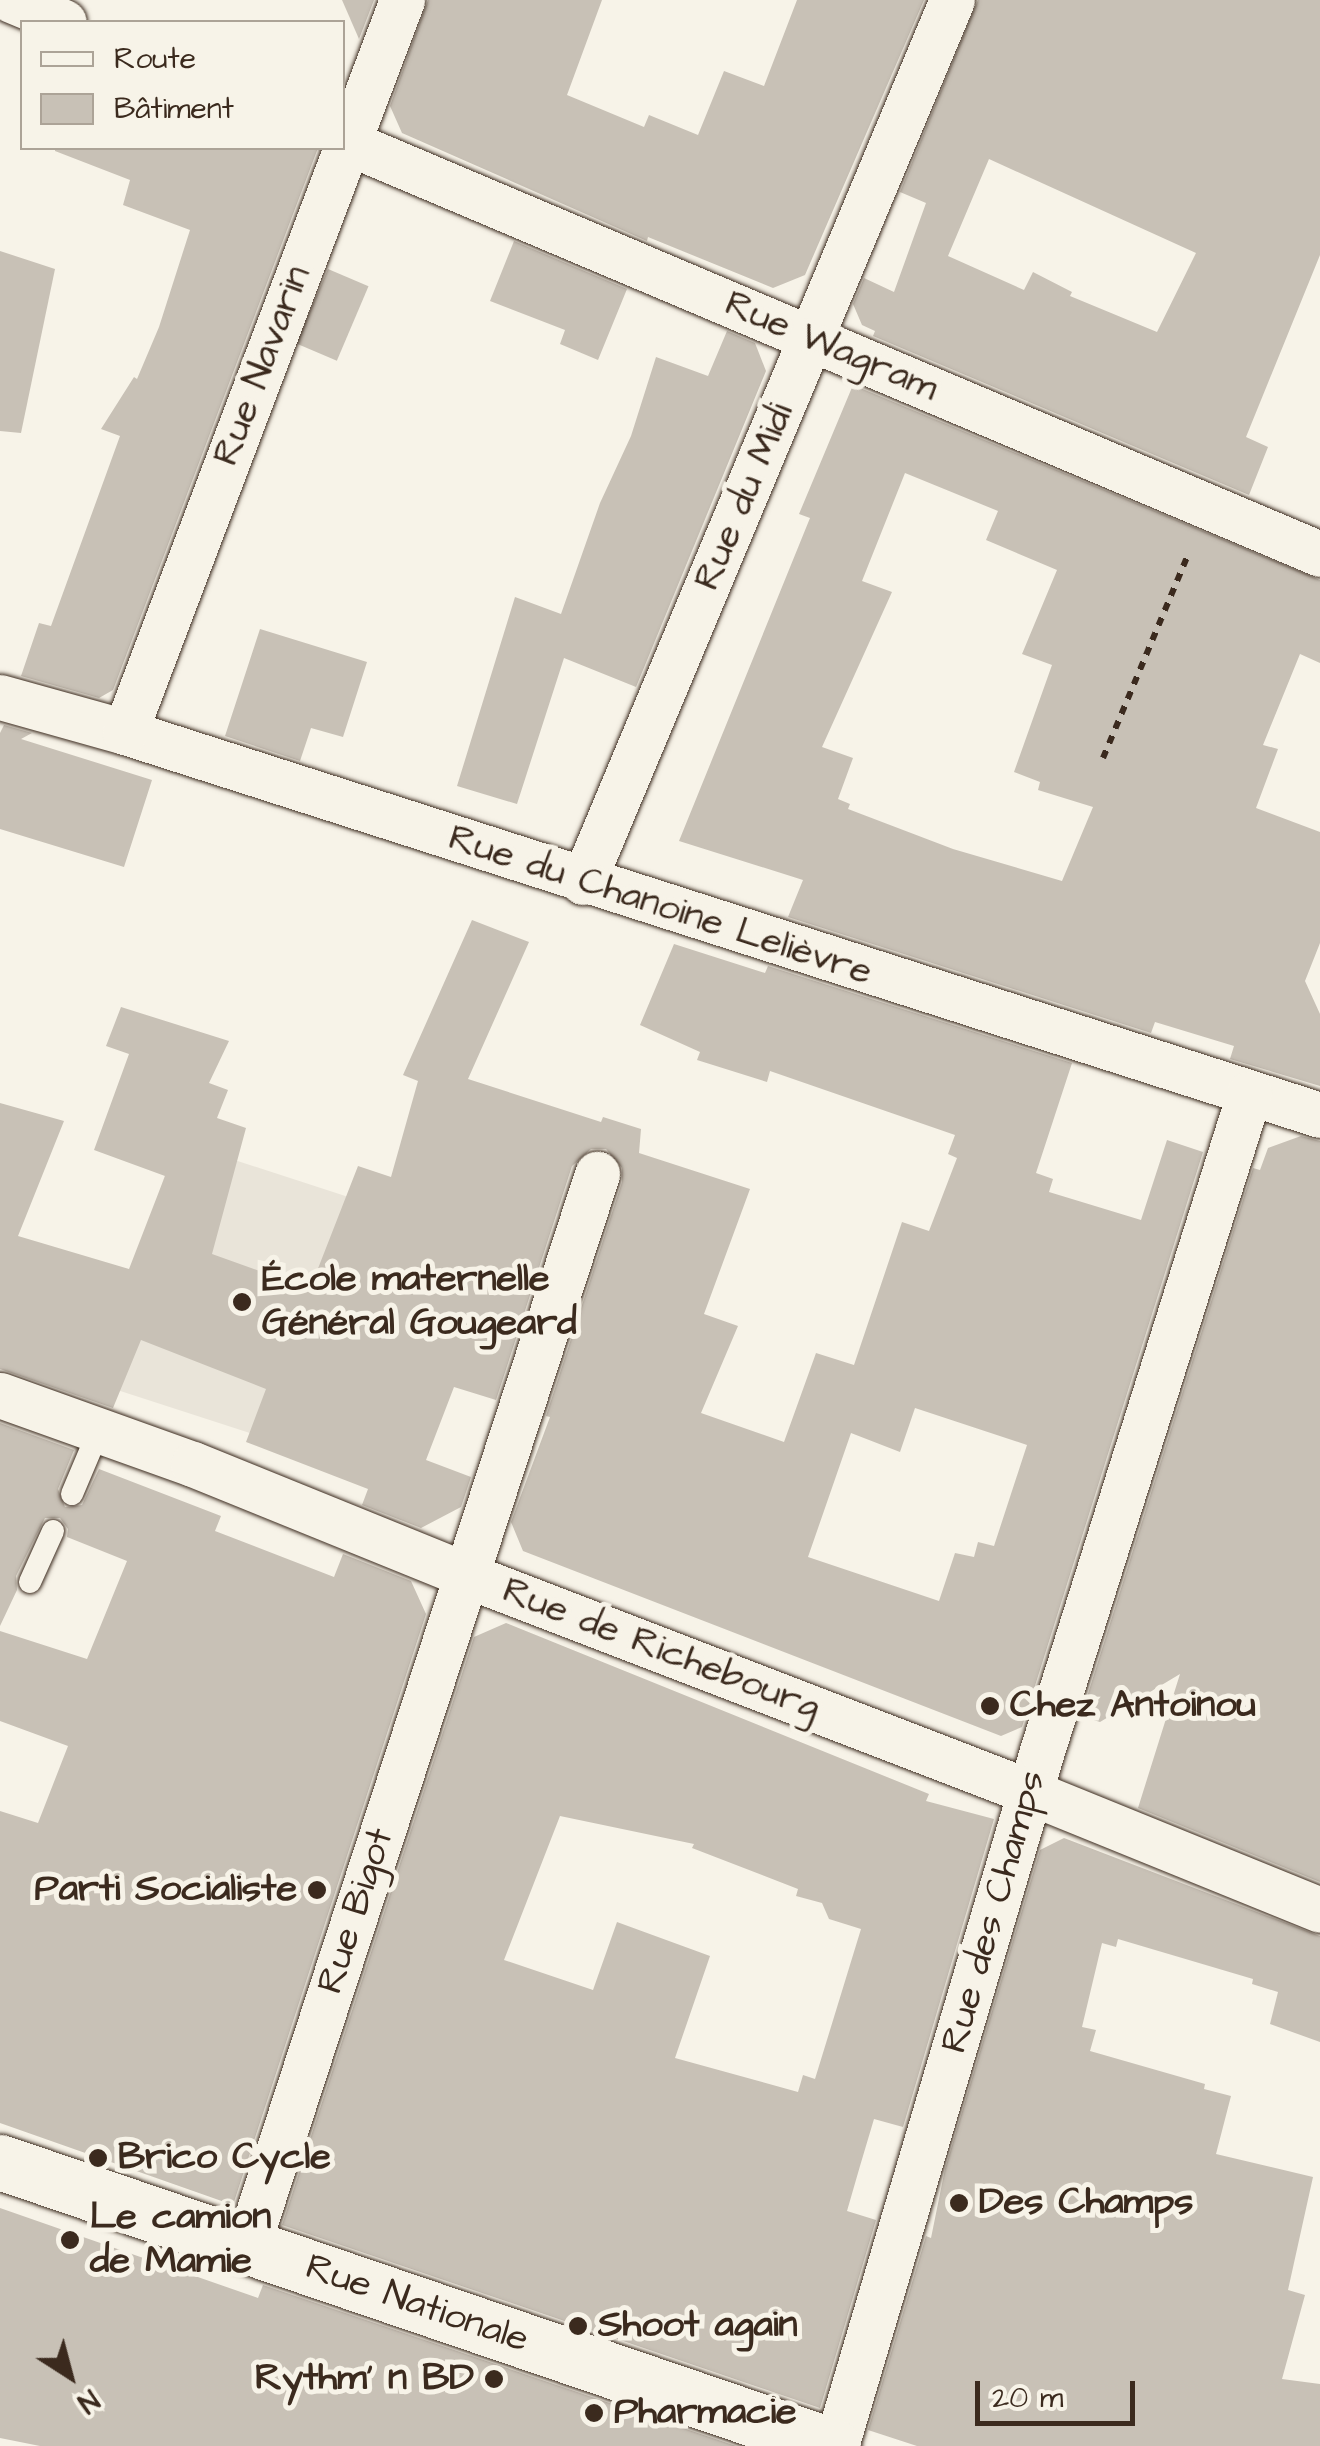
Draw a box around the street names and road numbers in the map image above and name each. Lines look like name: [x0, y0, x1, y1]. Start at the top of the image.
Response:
street label: Rue Navarin: [204, 260, 322, 472]
street label: Rue Wagram: [718, 282, 944, 412]
street label: Rue du Midi: [685, 397, 805, 597]
street label: Rue du Chanoine Lelièvre: [443, 816, 877, 996]
street label: Rue de Richebourg: [496, 1568, 826, 1732]
street label: Rue des Champs: [932, 1766, 1056, 2058]
street label: Rue Bigot: [308, 1823, 404, 1999]
street label: Rue Nationale: [300, 2245, 534, 2363]

